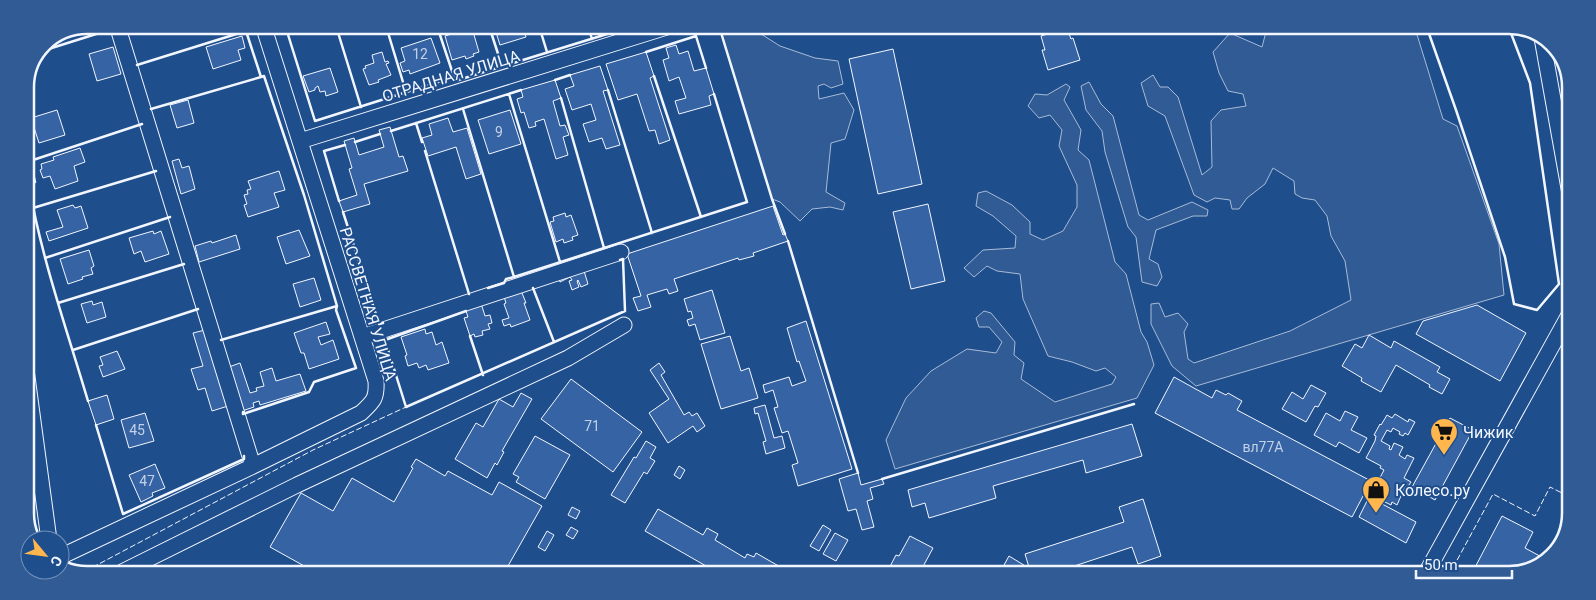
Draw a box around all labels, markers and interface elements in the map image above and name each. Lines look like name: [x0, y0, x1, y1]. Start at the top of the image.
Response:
street label: ОТРАДНАЯ УЛИЦА: [380, 46, 523, 106]
house number: 12: [412, 46, 428, 62]
house number: 9: [495, 124, 503, 140]
street label: РАССВЕТНАЯ УЛИЦА: [336, 225, 401, 384]
supermarket icon: Чижик: [1429, 417, 1459, 456]
house number: 71: [584, 418, 600, 434]
house number: 45: [129, 422, 145, 438]
place label: Чижик: [1463, 423, 1514, 442]
house number: вл77А: [1243, 439, 1283, 455]
house number: 47: [139, 473, 155, 489]
shop icon: Колесо.ру: [1361, 475, 1391, 514]
place label: Колесо.ру: [1395, 481, 1470, 500]
north arrow: [20, 530, 70, 580]
scale bar: [1416, 548, 1512, 580]
text: С: [47, 553, 66, 569]
text: 50 m: [1424, 556, 1458, 574]

